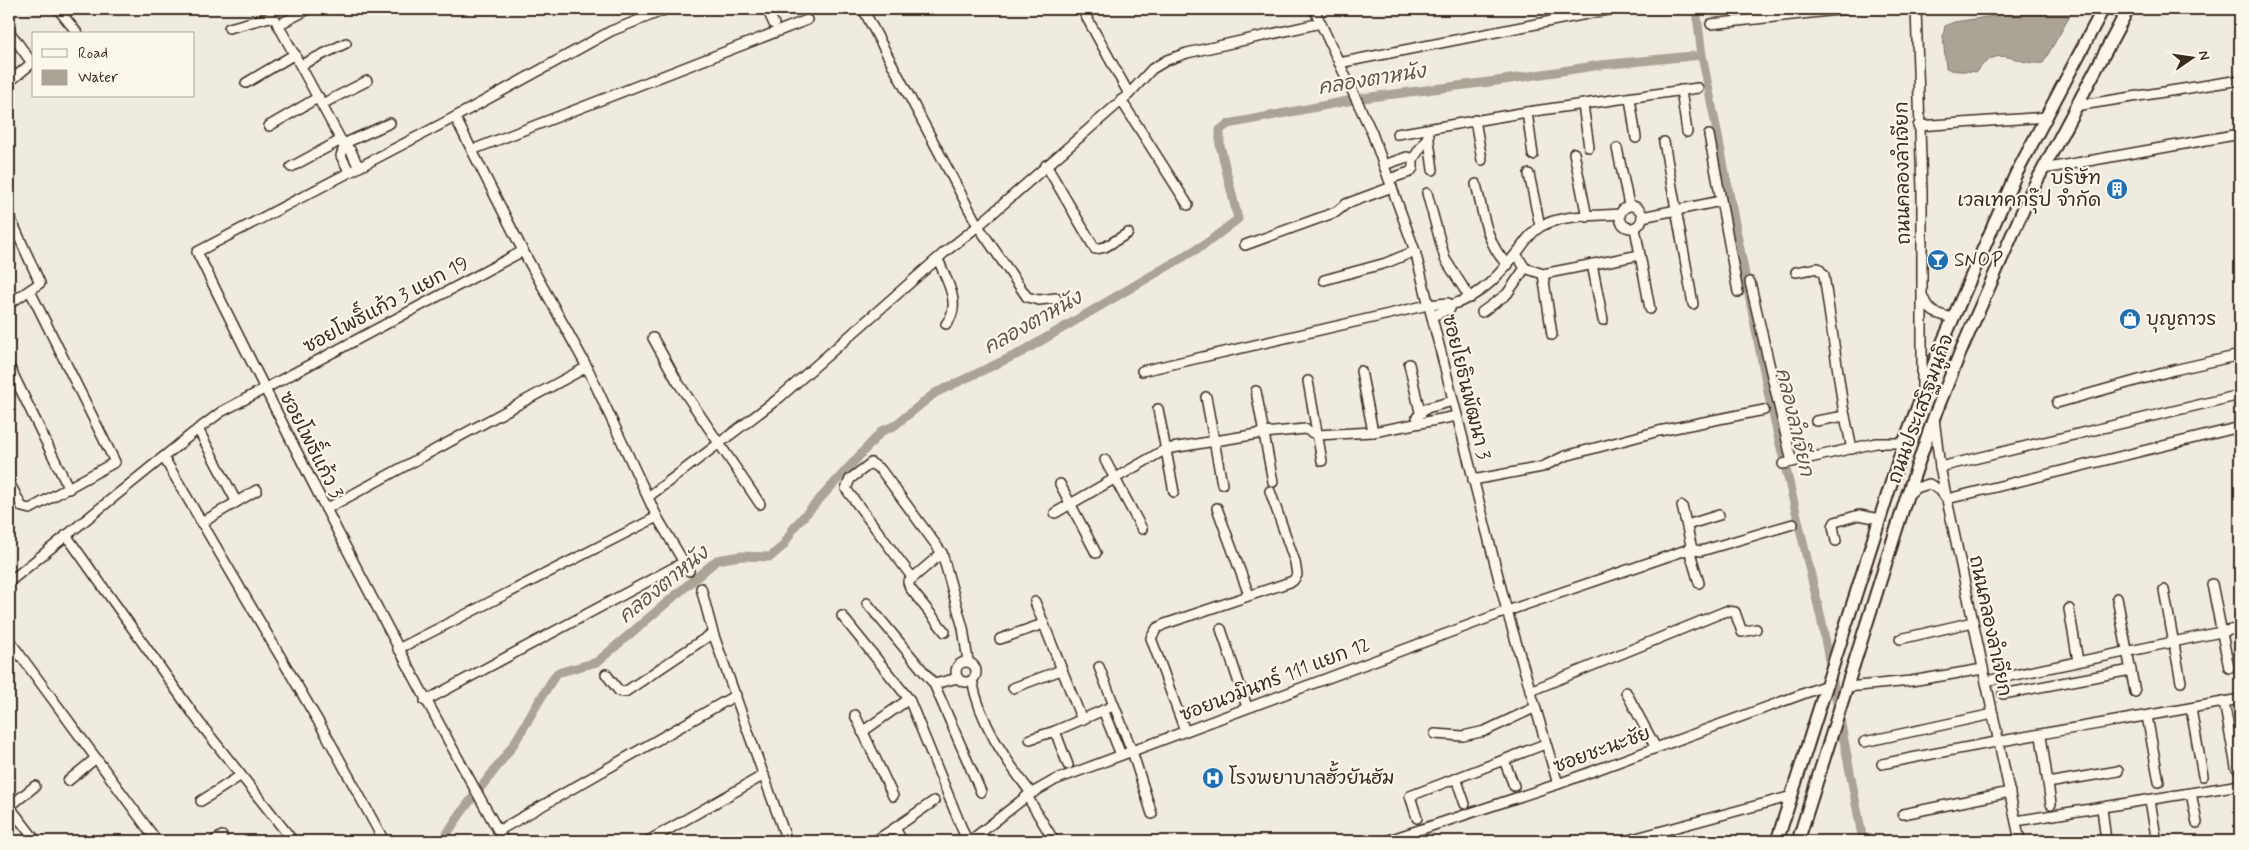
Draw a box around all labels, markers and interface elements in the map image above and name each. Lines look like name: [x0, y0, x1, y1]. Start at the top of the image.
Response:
legend: [32, 32, 195, 98]
north arrow: [2166, 32, 2216, 82]
text: Road: [78, 44, 108, 64]
text: N: [2194, 49, 2214, 62]
water label: คลองตาหนัง: [1316, 58, 1430, 102]
text: Water: [78, 68, 118, 88]
street label: ถนนคลองลำเจียก: [1889, 101, 1917, 245]
place label: บริษัท เวลเทคกรุ๊ป จำกัด: [1957, 166, 2101, 214]
building icon: บริษัท เวลเทคกรุ๊ป จำกัด: [2105, 177, 2129, 201]
street label: ซอยโพธิ์แก้ว 3 แยก 19: [297, 246, 473, 359]
bar icon: SNOP: [1926, 248, 1950, 272]
place label: SNOP: [1954, 248, 2003, 273]
water label: คลองตาหนัง: [979, 284, 1089, 361]
shop icon: บุญถาวร: [2118, 307, 2142, 331]
place label: บุญถาวร: [2146, 307, 2216, 333]
street label: ซอยโยธินพัฒนา 3: [1436, 312, 1497, 463]
street label: ถนนประเสริฐมนูกิจ: [1882, 331, 1961, 487]
water label: คลองลำเจียก: [1768, 365, 1820, 480]
street label: ซอยโพธิ์แก้ว 3: [273, 385, 354, 503]
water label: คลองตาหนัง: [613, 539, 716, 630]
street label: ถนนคลองลำเจียก: [1963, 553, 2017, 699]
street label: ซอยนวมินทร์ 111 แยก 12: [1176, 631, 1374, 728]
street label: ซอยชะนะชัย: [1550, 721, 1654, 779]
place label: โรงพยาบาลฮั้วยันฮัม: [1229, 761, 1395, 791]
hospital icon: โรงพยาบาลฮั้วยันฮัม: [1201, 766, 1225, 790]

